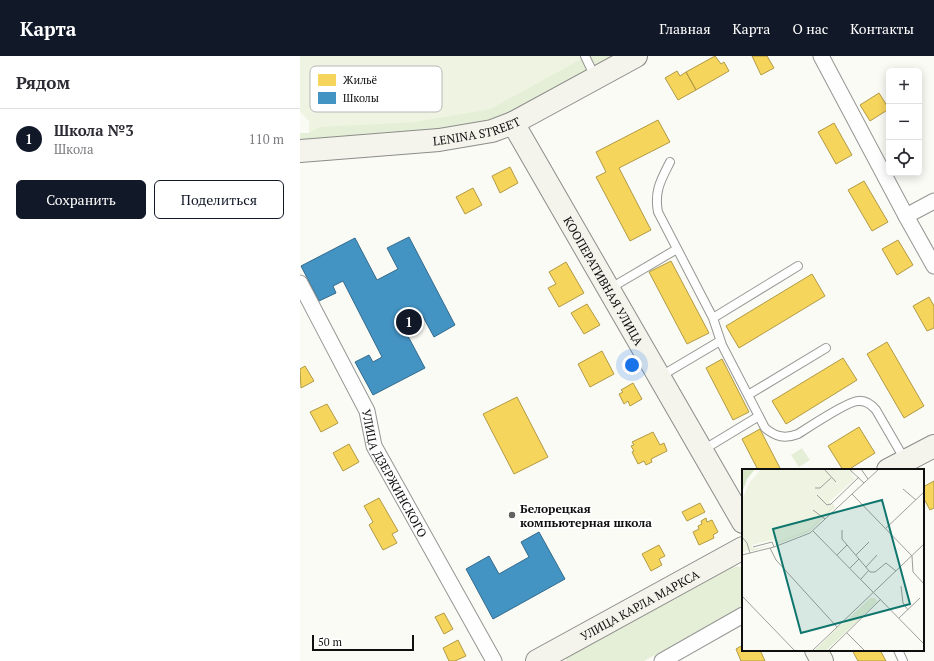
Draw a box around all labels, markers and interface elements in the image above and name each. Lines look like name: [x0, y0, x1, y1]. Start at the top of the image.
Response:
text: Карта: [20, 16, 76, 41]
text: Главная: [659, 19, 711, 38]
text: Карта: [733, 19, 770, 38]
text: О нас: [792, 19, 828, 38]
text: Контакты: [850, 19, 914, 38]
legend: [310, 66, 442, 112]
map controls: [886, 68, 922, 176]
button: +: [886, 68, 922, 104]
text: Рядом: [16, 71, 70, 94]
text: Жильё: [343, 73, 378, 87]
text: Школы: [343, 91, 379, 105]
button: −: [886, 104, 922, 140]
street label: LENINA STREET: [432, 113, 523, 148]
text: Школа №3: [54, 120, 134, 140]
text: 1: [25, 130, 33, 148]
text: 110 m: [249, 130, 284, 148]
text: Школа: [54, 140, 93, 158]
button: locate: [886, 140, 922, 176]
button: Сохранить: [16, 180, 146, 219]
button: Поделиться: [154, 180, 284, 219]
street label: КООПЕРАТИВНАЯ УЛИЦА: [561, 214, 647, 349]
pin: 1: [396, 307, 422, 337]
your location: [622, 355, 642, 375]
street label: УЛИЦА ДЗЕРЖИНСКОГО: [359, 408, 431, 540]
inset map: [742, 469, 924, 651]
place label: Белорецкая компьютерная школа: [520, 501, 652, 530]
marker: Белорецкая компьютерная школа: [507, 510, 517, 520]
street label: УЛИЦА КАРЛА МАРКСА: [577, 566, 702, 643]
scale bar: [312, 633, 414, 652]
text: 50 m: [318, 635, 342, 649]

